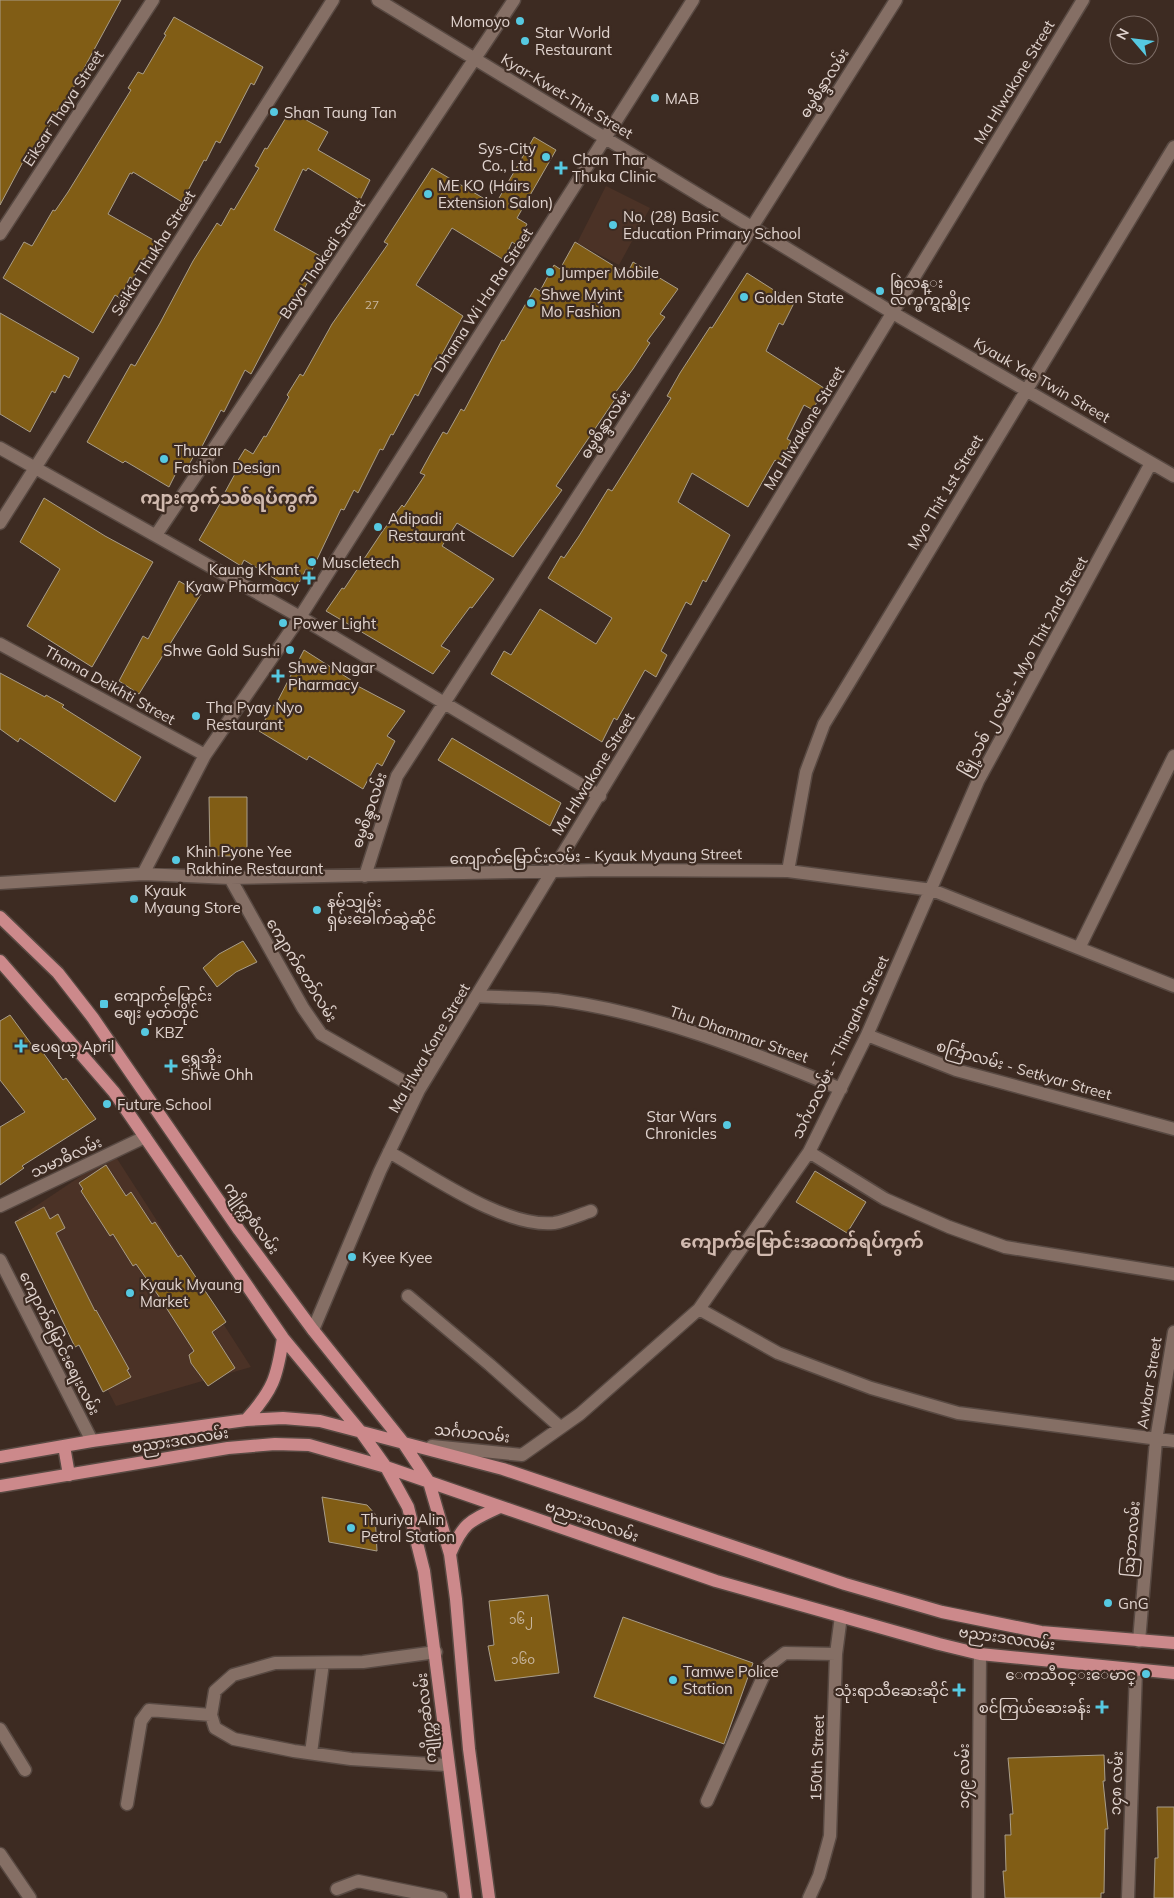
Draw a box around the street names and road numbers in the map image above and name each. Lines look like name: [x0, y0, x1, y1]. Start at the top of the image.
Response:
street label: Ma Hlwakone Street: [969, 17, 1059, 147]
street label: ဓမ္မစိန္ဒာလမ်း: [795, 45, 856, 123]
street label: Eiksar Thaya Street: [18, 46, 108, 170]
street label: Kyar-Kwet-Thit Street: [498, 49, 636, 143]
street label: Seikta Thukha Street: [107, 187, 199, 319]
street label: Baya Thokedi Street: [275, 196, 369, 322]
street label: Dhama Wi Ha Ra Street: [429, 224, 537, 376]
street label: Kyauk Yae Twin Street: [971, 333, 1113, 427]
street label: Ma Hlwakone Street: [759, 363, 849, 493]
street label: ဓမ္မစိန္ဒာလမ်း: [576, 386, 637, 464]
street label: Myo Thit 1st Street: [903, 431, 987, 553]
street label: မြို့သစ် ၂ လမ်း - Myo Thit 2nd Street: [955, 553, 1094, 781]
street label: Thama Deikhti Street: [41, 641, 179, 729]
street label: Ma Hlwakone Street: [548, 709, 638, 839]
street label: ဓမ္မစိန္ဒာလမ်း: [347, 770, 394, 851]
street label: ကျောက်မြောင်းလမ်း - Kyauk Myaung Street: [450, 844, 742, 871]
street label: ကျောက်တော်လမ်း: [260, 915, 342, 1027]
street label: သင်္ဂဟလမ်း - Thingaha Street: [787, 952, 893, 1142]
street label: Ma Hlwa Kone Street: [384, 980, 474, 1116]
street label: Thu Dhammar Street: [667, 1001, 811, 1067]
street label: စင်္ကြာလမ်း - Setkyar Street: [933, 1036, 1114, 1107]
street label: သမာဓိလမ်း: [27, 1132, 105, 1182]
street label: ကျိုက္ကစံလမ်း: [218, 1178, 284, 1260]
street label: ကျောက်မြောင်းစျေးလမ်း: [13, 1268, 105, 1419]
street label: Awbar Street: [1132, 1336, 1166, 1430]
street label: သင်္ဂဟလမ်း: [433, 1420, 511, 1446]
street label: ဗညားဒလလမ်း: [130, 1423, 230, 1460]
street label: ဗညားဒလလမ်း: [542, 1496, 641, 1549]
street label: ဩဘာလမ်း: [1118, 1500, 1147, 1578]
street label: ဗညားဒလလမ်း: [957, 1622, 1057, 1657]
street label: ကျိုက္ကဆံလမ်း: [412, 1672, 443, 1764]
street label: 150th Street: [806, 1714, 828, 1802]
street label: ၁၄၉ လမ်း: [954, 1743, 976, 1809]
street label: ၁၄၈ လမ်း: [1105, 1750, 1130, 1816]

